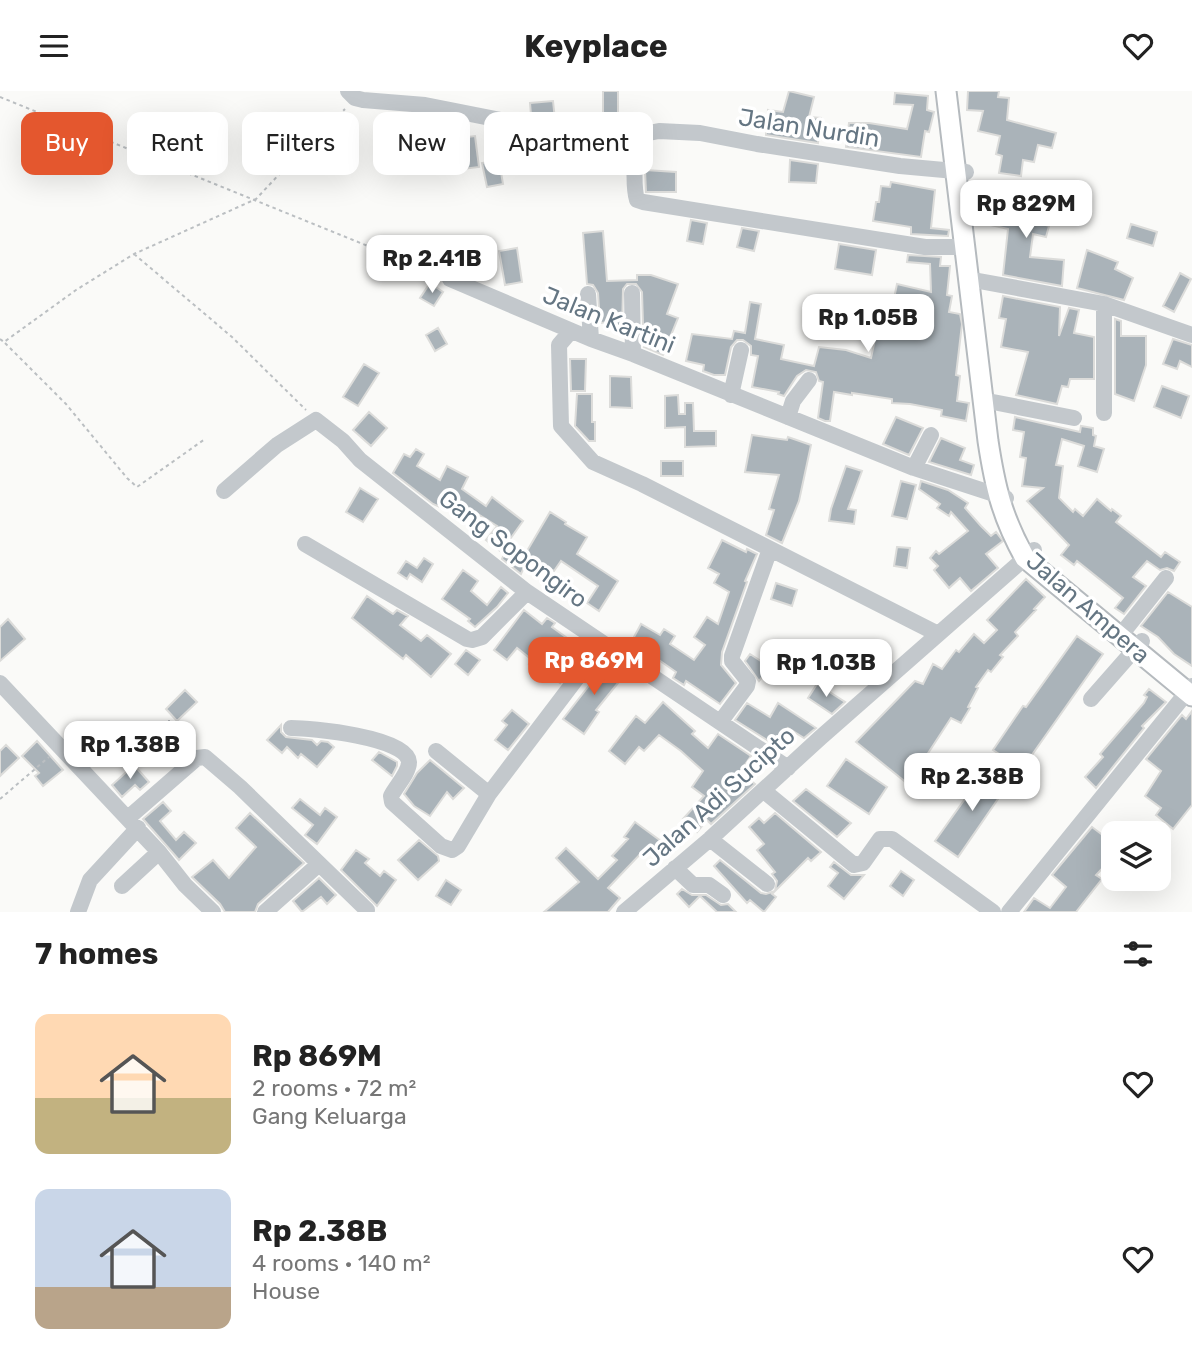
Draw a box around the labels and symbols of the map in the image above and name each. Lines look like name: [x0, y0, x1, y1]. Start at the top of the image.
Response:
street label: Jalan Nurdin: [736, 103, 882, 153]
pin: Rp 829M: [961, 181, 1091, 240]
pin: Rp 2.41B: [360, 235, 504, 295]
street label: Jalan Kartini: [539, 281, 679, 359]
pin: Rp 1.05B: [796, 295, 940, 354]
street label: Gang Sopongiro: [433, 484, 593, 614]
street label: Jalan Ampera: [1020, 547, 1156, 669]
pin: Rp 869M: [529, 637, 659, 697]
pin: Rp 1.03B: [754, 639, 898, 699]
pin: Rp 1.38B: [58, 721, 202, 781]
street label: Jalan Adi Sucipto: [637, 721, 801, 873]
pin: Rp 2.38B: [900, 753, 1044, 813]

